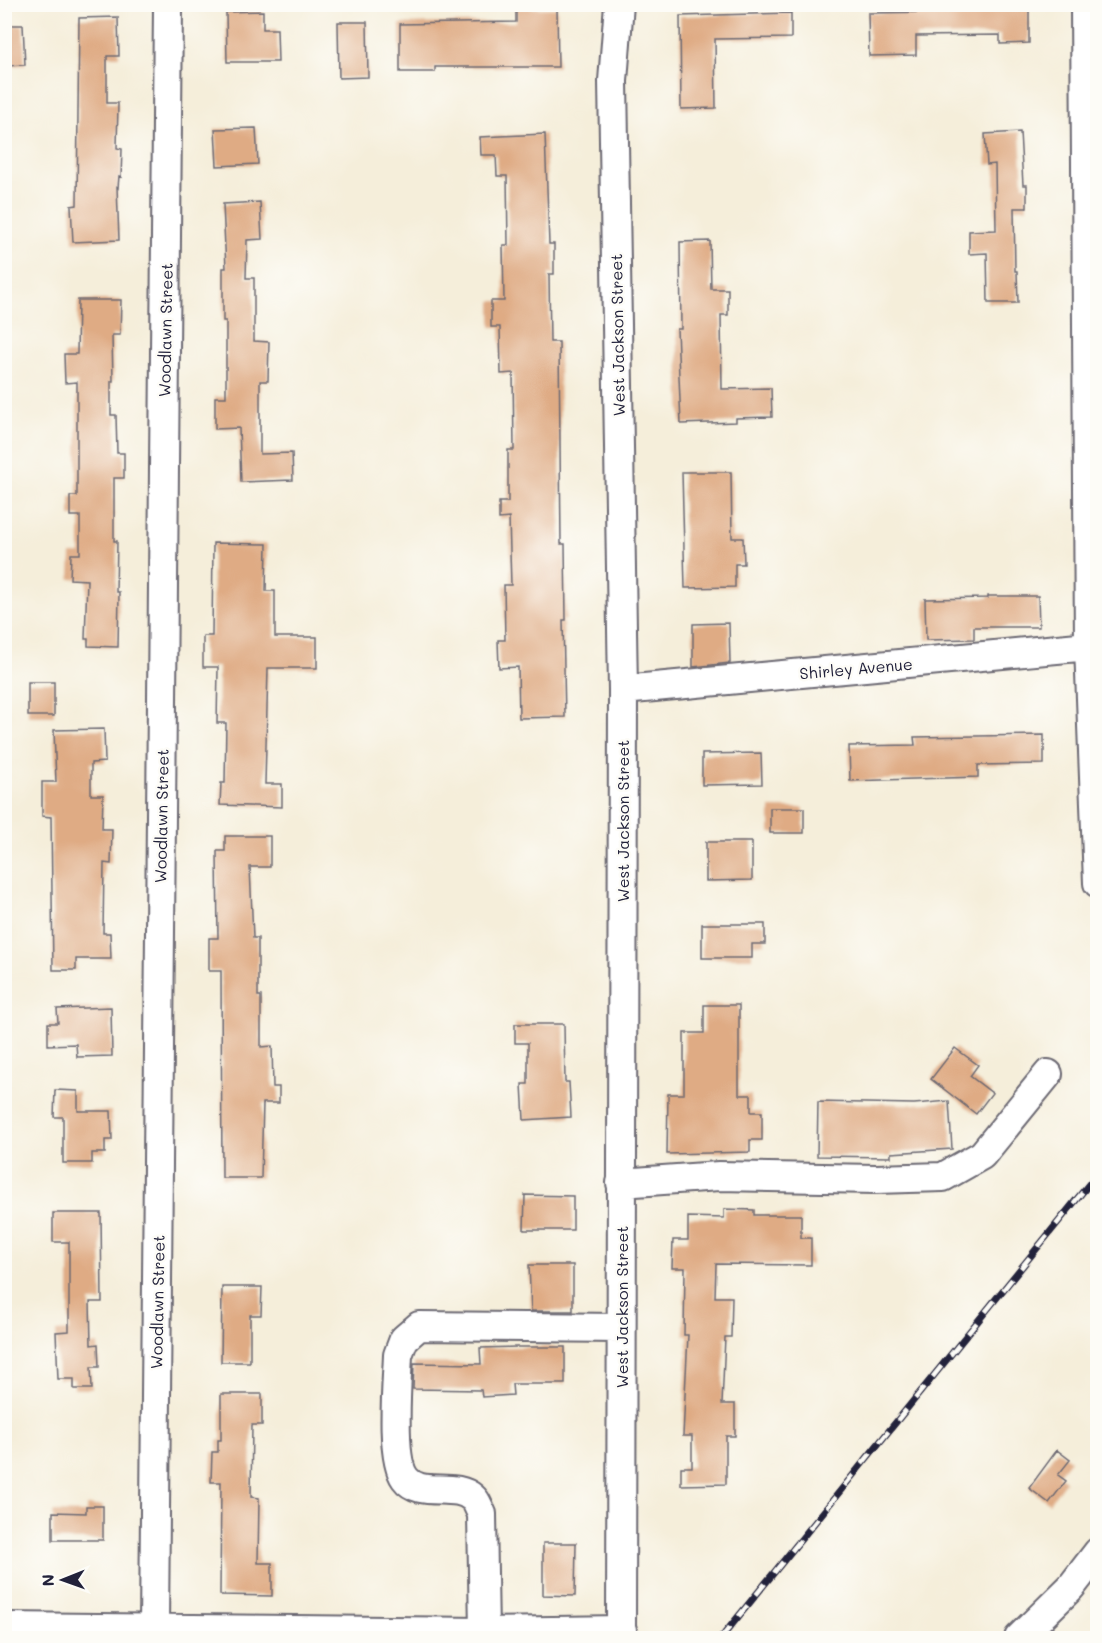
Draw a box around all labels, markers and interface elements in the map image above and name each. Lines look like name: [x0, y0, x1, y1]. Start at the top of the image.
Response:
street label: West Jackson Street: [605, 253, 629, 417]
street label: Woodlawn Street: [153, 263, 177, 397]
street label: Shirley Avenue: [798, 653, 914, 683]
street label: West Jackson Street: [612, 740, 633, 902]
street label: Woodlawn Street: [149, 749, 173, 883]
street label: West Jackson Street: [611, 1226, 632, 1388]
street label: Woodlawn Street: [145, 1235, 169, 1369]
north arrow: [33, 1550, 93, 1610]
text: N: [37, 1574, 58, 1587]

